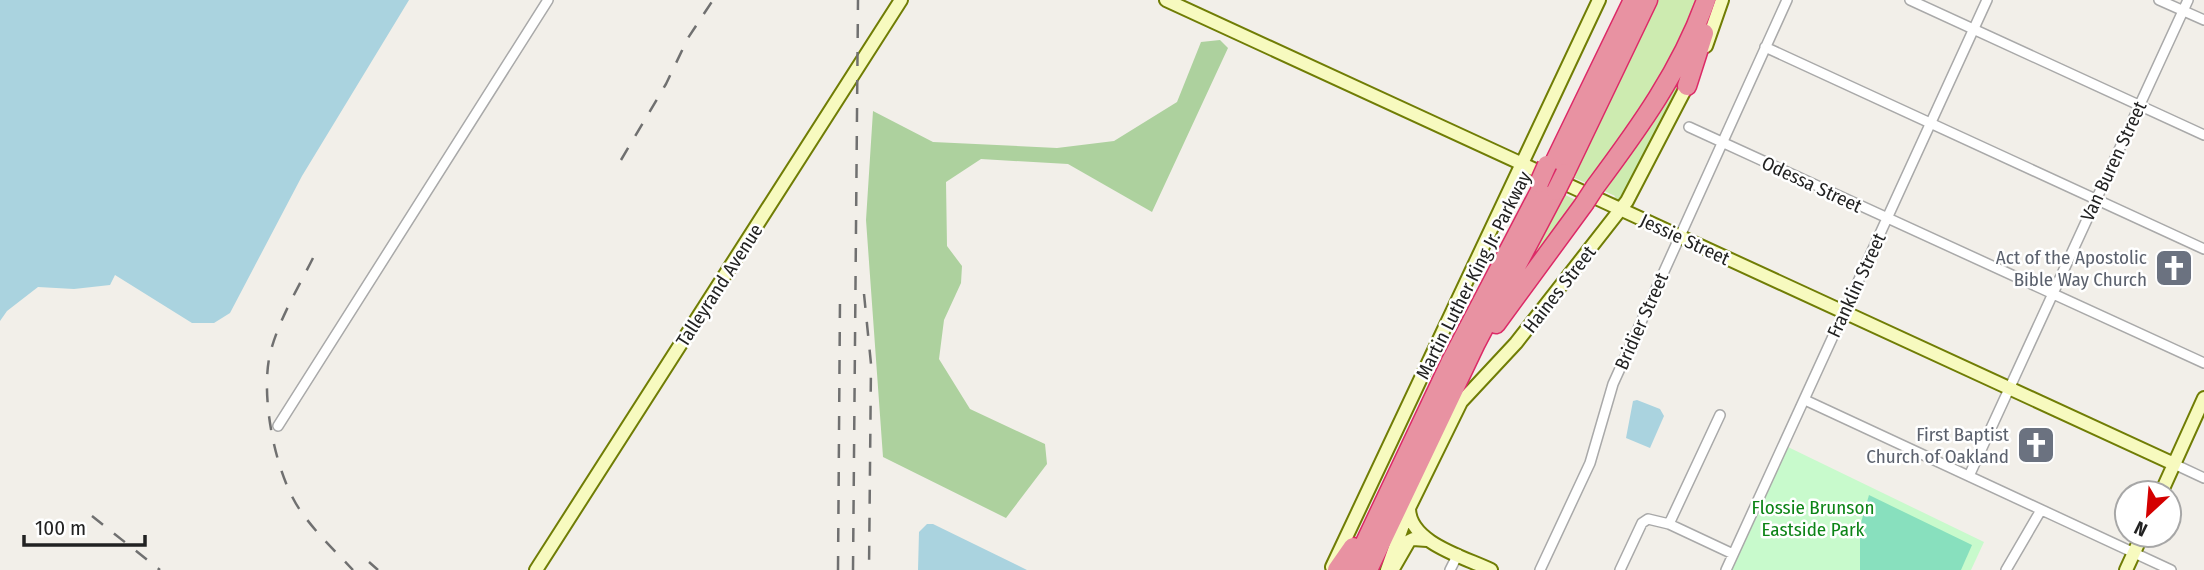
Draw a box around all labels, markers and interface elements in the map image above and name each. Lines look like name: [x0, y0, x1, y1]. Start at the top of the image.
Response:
street label: Van Buren Street: [2076, 97, 2152, 225]
street label: Odessa Street: [1758, 151, 1866, 218]
street label: Martin Luther King Jr. Parkway: [1411, 167, 1536, 383]
street label: Jessie Street: [1636, 209, 1734, 270]
street label: Talleyrand Avenue: [671, 220, 768, 351]
street label: Franklin Street: [1822, 228, 1891, 341]
street label: Haines Street: [1518, 241, 1601, 337]
place label: Act of the Apostolic Bible Way Church: [1996, 246, 2147, 291]
church icon: Act of the Apostolic Bible Way Church: [2153, 247, 2195, 289]
street label: Bridier Street: [1610, 268, 1673, 373]
place label: First Baptist Church of Oakland: [1866, 423, 2010, 468]
church icon: First Baptist Church of Oakland: [2015, 424, 2057, 466]
north arrow: [2113, 479, 2183, 549]
park label: Flossie Brunson Eastside Park: [1752, 496, 1874, 541]
scale bar: [24, 504, 145, 548]
text: 100 m: [35, 515, 86, 541]
text: N: [2131, 516, 2151, 542]

